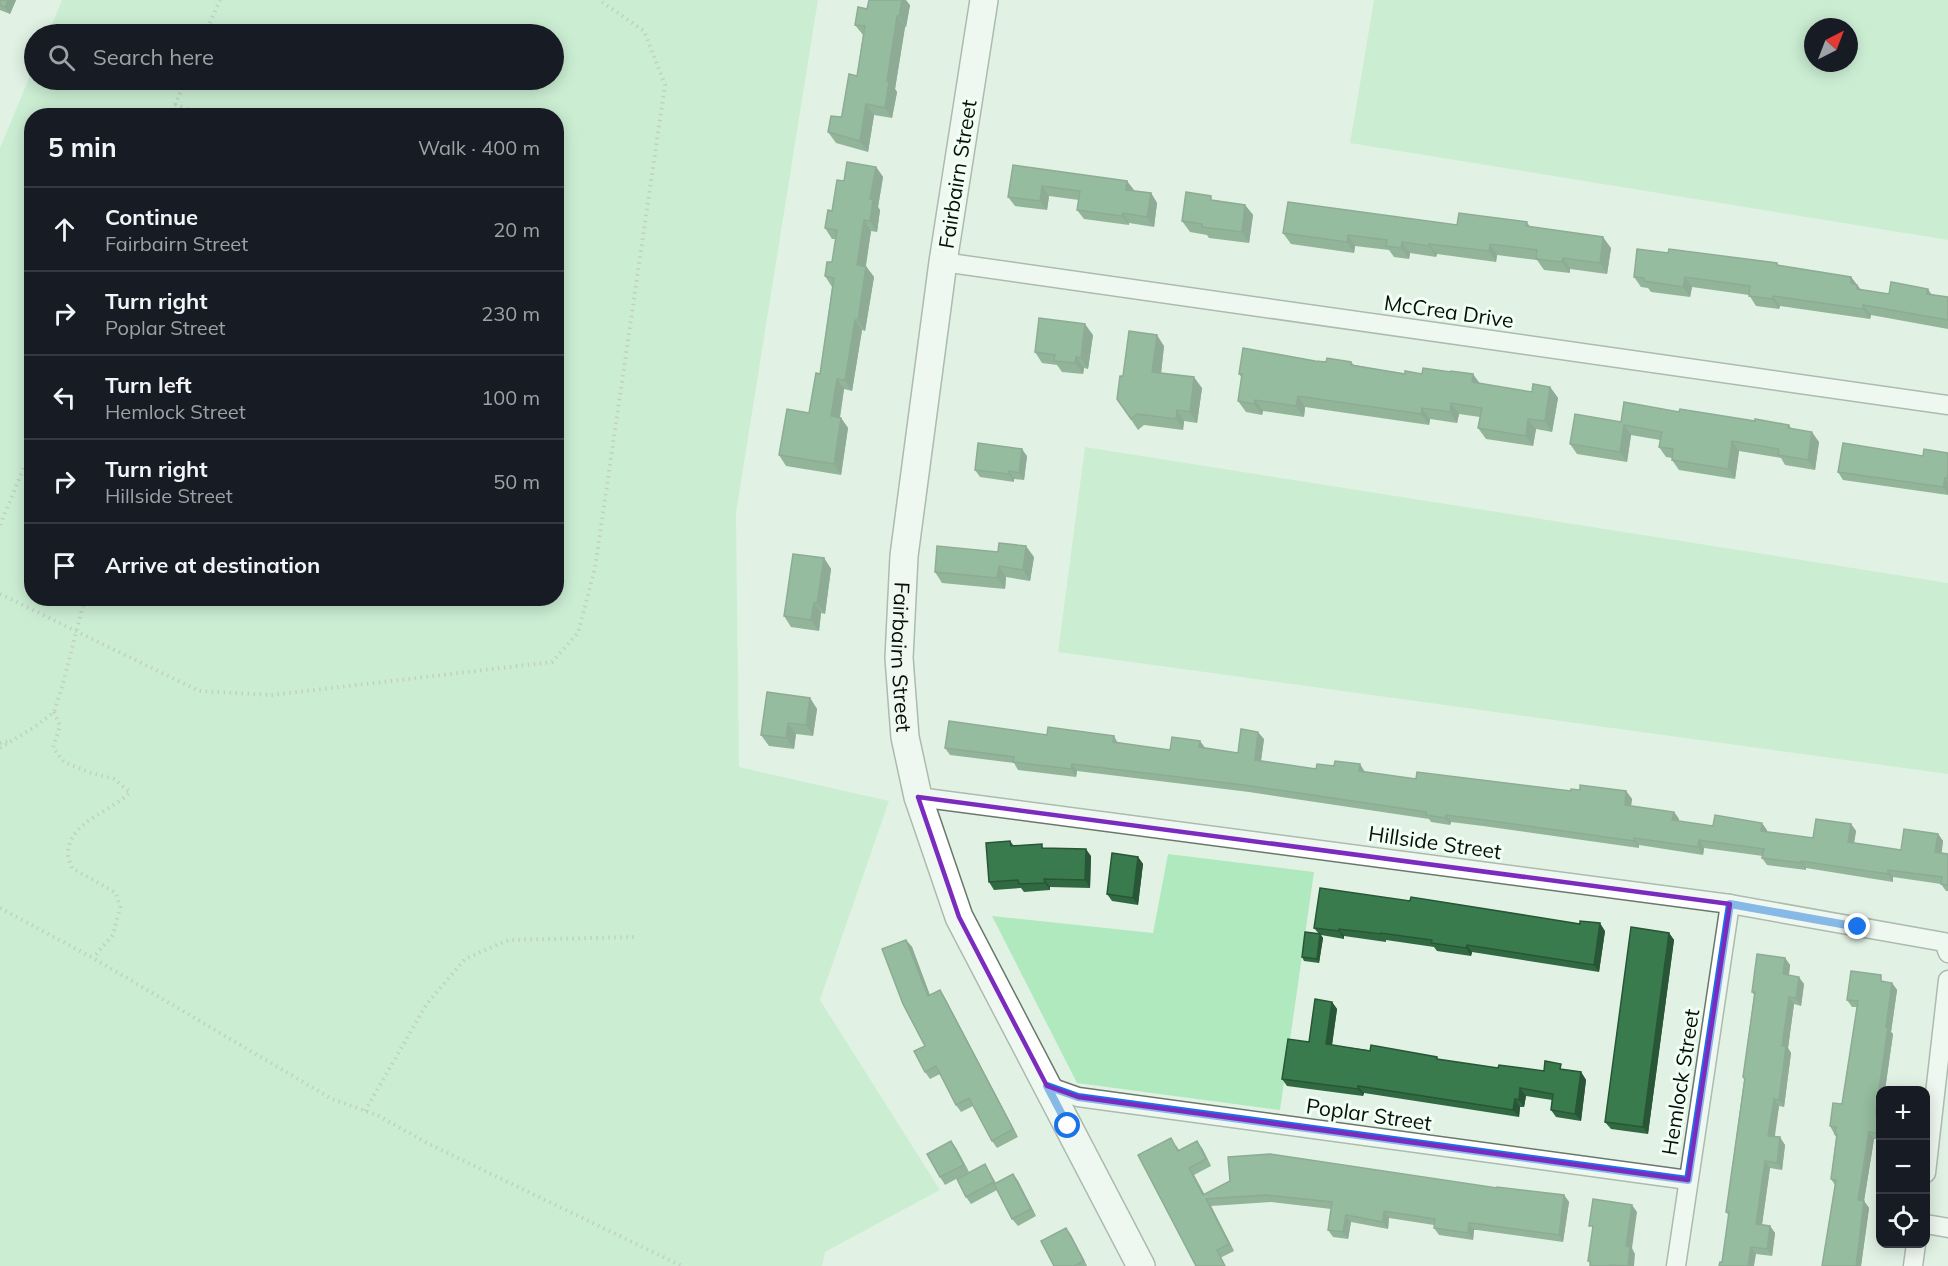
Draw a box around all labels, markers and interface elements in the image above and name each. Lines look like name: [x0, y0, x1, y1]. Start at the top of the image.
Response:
north arrow: [1804, 18, 1858, 72]
search box: [24, 24, 564, 90]
icon: search: [45, 41, 78, 74]
text: Search here: [93, 43, 214, 71]
street label: Fairbairn Street: [932, 98, 982, 250]
text: 5 min: [48, 131, 117, 164]
text: Walk · 400 m: [418, 135, 540, 160]
text: Continue: [105, 203, 198, 231]
icon: ahead: [48, 213, 81, 246]
text: 20 m: [493, 217, 540, 242]
text: Fairbairn Street: [105, 231, 248, 256]
text: Turn right: [105, 287, 208, 315]
street label: McCrea Drive: [1383, 289, 1515, 333]
icon: right: [48, 297, 81, 330]
text: 230 m: [481, 301, 540, 326]
text: Poplar Street: [105, 315, 226, 340]
text: Turn left: [105, 371, 192, 399]
icon: left: [48, 381, 81, 414]
text: 100 m: [481, 385, 540, 410]
text: Hemlock Street: [105, 399, 246, 424]
text: Turn right: [105, 455, 208, 483]
icon: right: [48, 465, 81, 498]
text: 50 m: [493, 469, 540, 494]
text: Hillside Street: [105, 483, 233, 508]
icon: arrive: [48, 549, 81, 582]
text: Arrive at destination: [105, 551, 320, 579]
street label: Fairbairn Street: [886, 581, 918, 733]
street label: Hillside Street: [1367, 820, 1503, 864]
route end: [1844, 913, 1870, 939]
street label: Hemlock Street: [1656, 1007, 1704, 1157]
map controls: [1876, 1086, 1930, 1248]
button: +: [1876, 1086, 1930, 1140]
street label: Poplar Street: [1305, 1092, 1433, 1136]
route start: [1054, 1112, 1080, 1138]
button: −: [1876, 1140, 1930, 1194]
button: locate: [1876, 1194, 1930, 1248]

